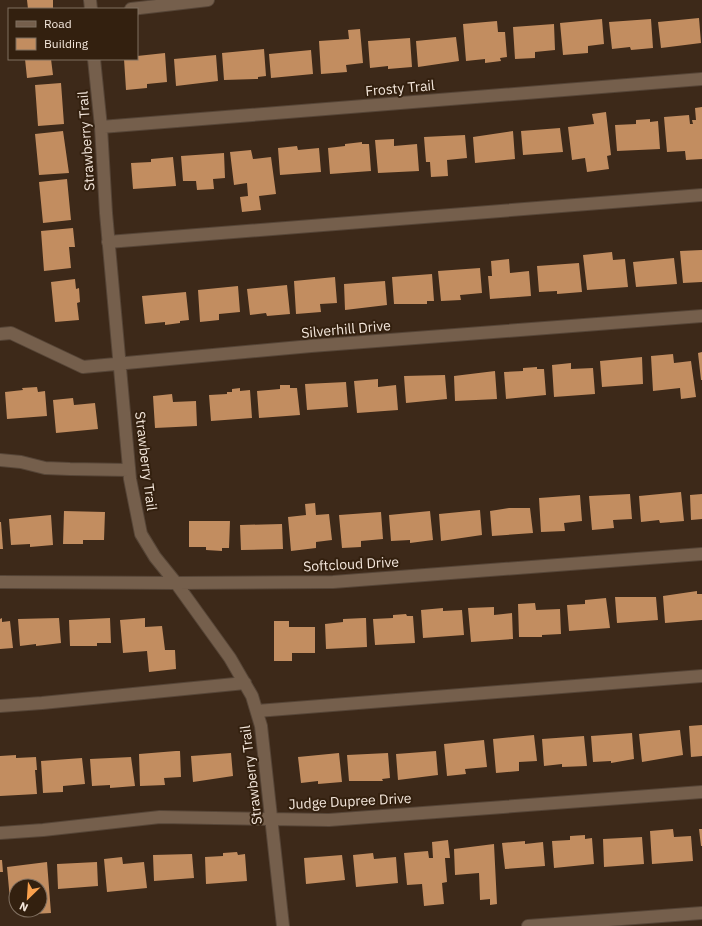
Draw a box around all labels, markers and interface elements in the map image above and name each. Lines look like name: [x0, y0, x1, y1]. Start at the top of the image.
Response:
legend: [8, 8, 138, 60]
text: Road: [44, 16, 72, 31]
text: Building: [44, 36, 89, 51]
street label: Frosty Trail: [365, 76, 436, 100]
street label: Strawberry Trail: [74, 90, 98, 192]
street label: Silverhill Drive: [301, 316, 392, 342]
street label: Strawberry Trail: [131, 410, 161, 512]
street label: Softcloud Drive: [303, 552, 400, 575]
street label: Strawberry Trail: [236, 724, 266, 826]
street label: Judge Dupree Drive: [288, 789, 412, 813]
north arrow: [8, 878, 48, 918]
text: N: [17, 899, 30, 915]

